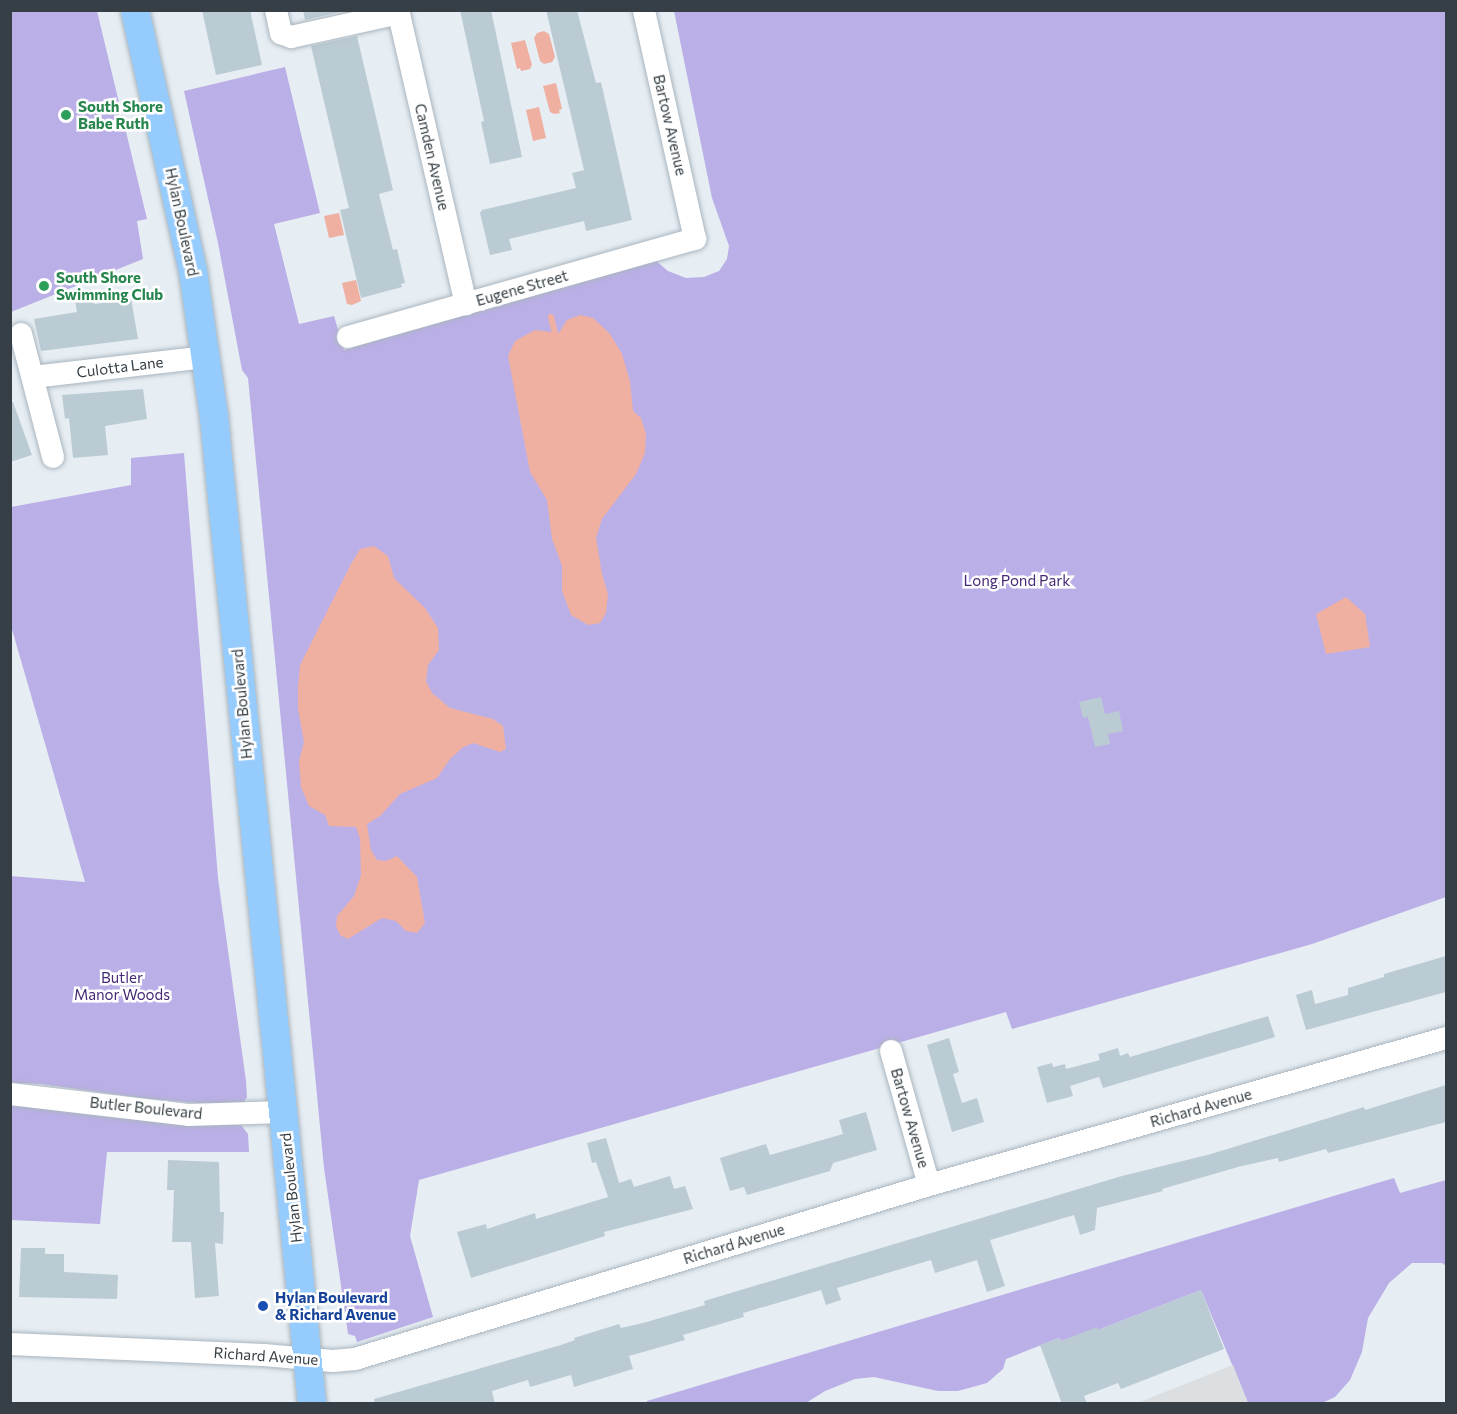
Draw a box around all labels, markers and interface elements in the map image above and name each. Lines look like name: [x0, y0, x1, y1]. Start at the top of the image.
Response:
street label: Bartow Avenue: [650, 73, 690, 177]
place label: South Shore Babe Ruth: [78, 97, 163, 132]
street label: Camden Avenue: [411, 102, 453, 212]
marker: South Shore Babe Ruth: [59, 108, 73, 122]
street label: Hylan Boulevard: [162, 166, 202, 278]
street label: Eugene Street: [474, 266, 570, 310]
place label: South Shore Swimming Club: [56, 268, 163, 303]
marker: South Shore Swimming Club: [37, 279, 51, 293]
street label: Culotta Lane: [76, 353, 164, 381]
park label: Long Pond Park: [964, 572, 1070, 590]
street label: Hylan Boulevard: [228, 648, 256, 760]
park label: Butler Manor Woods: [74, 968, 170, 1003]
street label: Bartow Avenue: [887, 1066, 933, 1170]
street label: Richard Avenue: [1148, 1085, 1254, 1131]
street label: Butler Boulevard: [89, 1093, 203, 1123]
street label: Hylan Boulevard: [276, 1132, 306, 1244]
street label: Richard Avenue: [681, 1220, 787, 1268]
place label: Hylan Boulevard & Richard Avenue: [275, 1288, 396, 1323]
marker: Hylan Boulevard & Richard Avenue: [256, 1299, 270, 1313]
street label: Richard Avenue: [213, 1343, 319, 1369]

